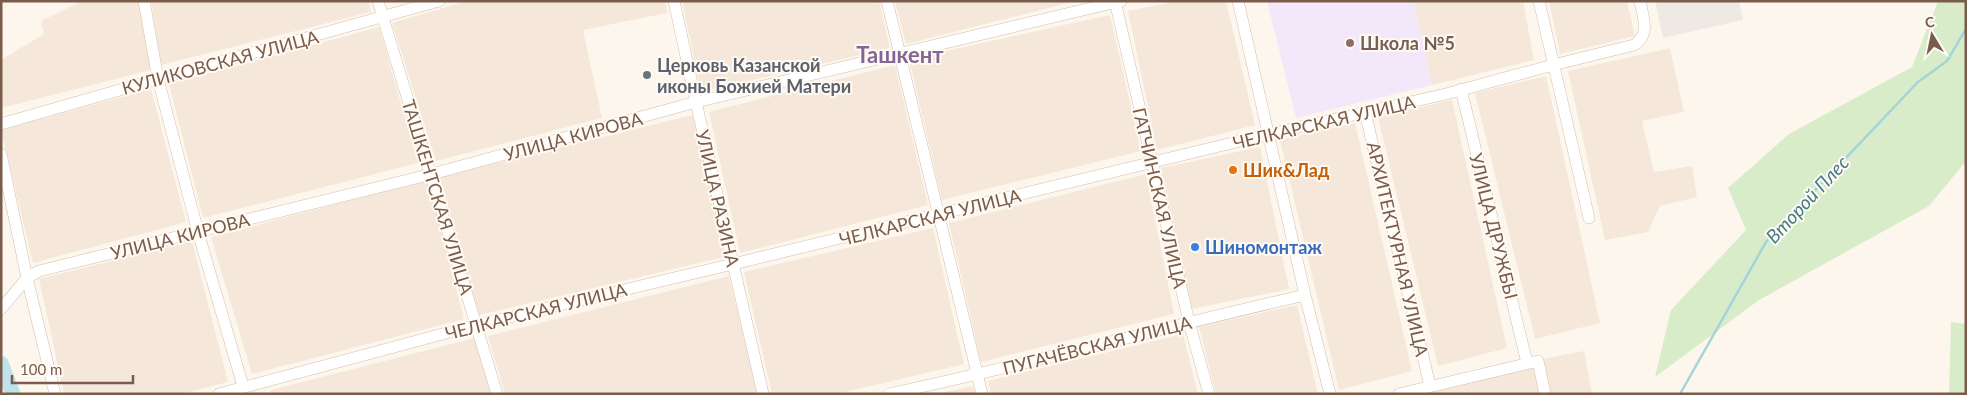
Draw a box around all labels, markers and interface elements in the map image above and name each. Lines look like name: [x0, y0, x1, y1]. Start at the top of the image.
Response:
north arrow: [1907, 10, 1957, 60]
text: С: [1924, 12, 1936, 31]
street label: КУЛИКОВСКАЯ УЛИЦА: [119, 25, 322, 99]
place label: Школа №5: [1360, 32, 1455, 54]
marker: Школа №5: [1344, 37, 1356, 49]
district label: Ташкент: [856, 41, 944, 68]
place label: Церковь Казанской иконы Божией Матери: [657, 54, 851, 97]
marker: Церковь Казанской иконы Божией Матери: [641, 69, 653, 81]
street label: ЧЕЛКАРСКАЯ УЛИЦА: [1231, 90, 1418, 154]
street label: ТАШКЕНТСКАЯ УЛИЦА: [398, 97, 478, 298]
street label: ГАТЧИНСКАЯ УЛИЦА: [1128, 105, 1192, 291]
street label: УЛИЦА КИРОВА: [501, 107, 645, 165]
street label: УЛИЦА РАЗИНА: [692, 127, 745, 269]
street label: АРХИТЕКТУРНАЯ УЛИЦА: [1363, 140, 1434, 359]
water label: Второй Плес: [1761, 150, 1854, 247]
street label: УЛИЦА ДРУЖБЫ: [1465, 151, 1523, 301]
place label: Шик&Лад: [1243, 159, 1330, 181]
marker: Шик&Лад: [1227, 164, 1239, 176]
street label: ЧЕЛКАРСКАЯ УЛИЦА: [837, 184, 1024, 250]
street label: УЛИЦА КИРОВА: [108, 208, 253, 264]
place label: Шиномонтаж: [1205, 236, 1322, 258]
marker: Шиномонтаж: [1189, 241, 1201, 253]
street label: ЧЕЛКАРСКАЯ УЛИЦА: [443, 278, 630, 344]
street label: ПУГАЧЁВСКАЯ УЛИЦА: [1000, 311, 1194, 379]
scale bar: [12, 352, 134, 384]
text: 100 m: [20, 360, 62, 378]

